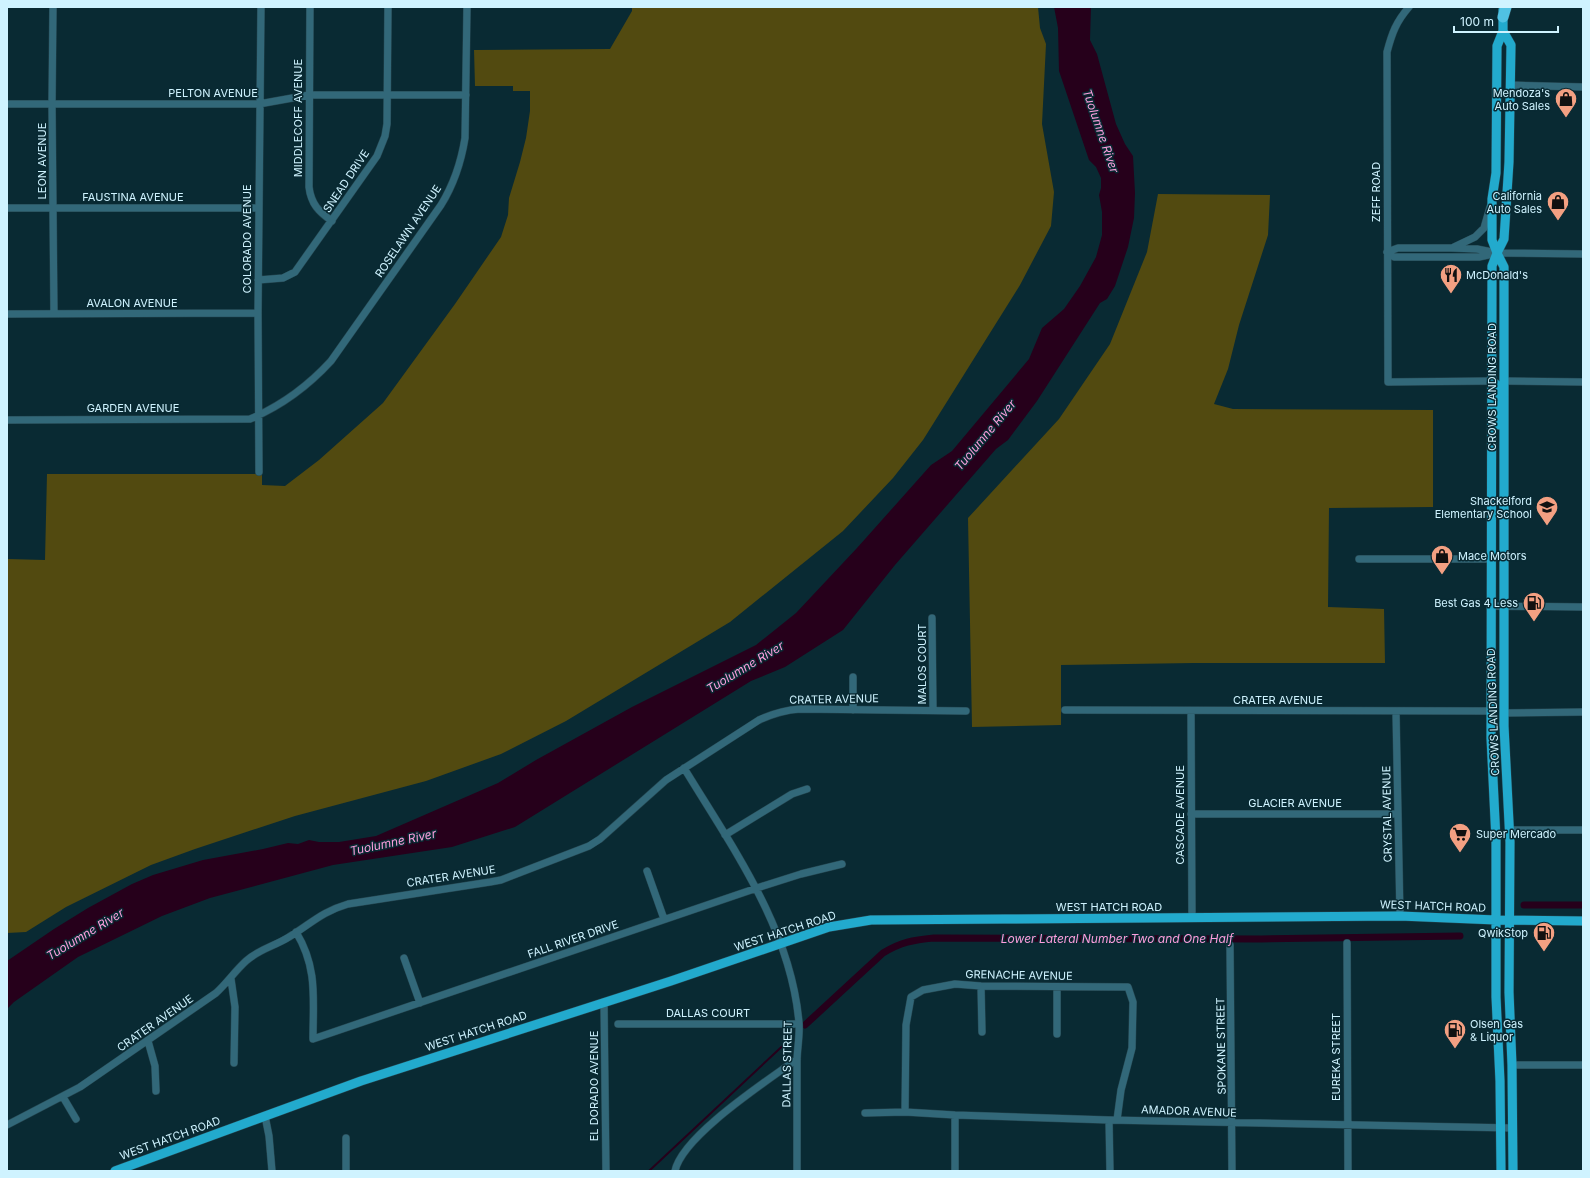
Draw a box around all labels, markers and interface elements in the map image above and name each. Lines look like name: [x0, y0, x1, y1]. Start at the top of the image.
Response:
scale bar: [1454, 8, 1558, 34]
text: 100 m: [1460, 14, 1494, 29]
street label: MIDDLECOFF AVENUE: [291, 59, 305, 177]
street label: PELTON AVENUE: [168, 86, 258, 100]
place label: Mendoza's Auto Sales: [1493, 86, 1550, 113]
shop icon: Mendoza's Auto Sales: [1553, 86, 1579, 119]
water label: Tuolumne River: [1080, 87, 1123, 175]
street label: LEON AVENUE: [35, 123, 49, 199]
street label: SNEAD DRIVE: [320, 147, 372, 215]
street label: ZEFF ROAD: [1369, 162, 1383, 222]
street label: ROSELAWN AVENUE: [372, 182, 444, 280]
street label: COLORADO AVENUE: [240, 184, 254, 294]
place label: California Auto Sales: [1487, 189, 1542, 216]
shop icon: California Auto Sales: [1545, 189, 1571, 222]
street label: FAUSTINA AVENUE: [82, 190, 184, 204]
restaurant icon: McDonald's: [1438, 262, 1464, 295]
place label: McDonald's: [1466, 268, 1528, 282]
street label: AVALON AVENUE: [86, 296, 178, 310]
street label: CROWS LANDING ROAD: [1485, 323, 1499, 451]
water label: Tuolumne River: [951, 396, 1019, 473]
street label: GARDEN AVENUE: [87, 401, 179, 415]
place label: Shackelford Elementary School: [1435, 494, 1532, 521]
school or university icon: Shackelford Elementary School: [1534, 494, 1560, 527]
shop icon: Mace Motors: [1429, 543, 1455, 576]
place label: Mace Motors: [1458, 549, 1527, 563]
fuel station icon: Best Gas 4 Less: [1521, 590, 1547, 623]
place label: Best Gas 4 Less: [1434, 596, 1518, 610]
street label: MALOS COURT: [915, 624, 929, 704]
water label: Tuolumne River: [704, 638, 787, 696]
street label: CROWS LANDING ROAD: [1484, 648, 1502, 776]
street label: CRATER AVENUE: [789, 691, 879, 707]
street label: CRATER AVENUE: [1233, 693, 1323, 707]
street label: CASCADE AVENUE: [1173, 765, 1187, 865]
street label: CRYSTAL AVENUE: [1379, 766, 1395, 862]
street label: GLACIER AVENUE: [1248, 796, 1342, 810]
supermarket icon: Super Mercado: [1447, 821, 1473, 854]
water label: Tuolumne River: [349, 825, 438, 858]
place label: Super Mercado: [1476, 827, 1557, 841]
street label: CRATER AVENUE: [406, 862, 496, 890]
street label: WEST HATCH ROAD: [1380, 897, 1486, 915]
street label: WEST HATCH ROAD: [1056, 900, 1162, 914]
water label: Tuolumne River: [44, 905, 127, 963]
street label: WEST HATCH ROAD: [732, 908, 838, 954]
street label: FALL RIVER DRIVE: [526, 917, 620, 961]
fuel station icon: QwikStop: [1531, 920, 1557, 953]
place label: QwikStop: [1478, 926, 1528, 940]
water label: Lower Lateral Number Two and One Half: [1001, 931, 1235, 946]
street label: GRENACHE AVENUE: [965, 967, 1073, 983]
street label: CRATER AVENUE: [114, 992, 196, 1054]
street label: SPOKANE STREET: [1213, 997, 1229, 1095]
street label: DALLAS COURT: [666, 1006, 750, 1020]
street label: WEST HATCH ROAD: [423, 1008, 529, 1054]
street label: EUREKA STREET: [1329, 1013, 1343, 1101]
fuel station icon: Olsen Gas & Liquor: [1442, 1017, 1468, 1050]
place label: Olsen Gas & Liquor: [1470, 1017, 1523, 1044]
street label: DALLAS STREET: [779, 1020, 795, 1108]
street label: EL DORADO AVENUE: [587, 1031, 601, 1141]
street label: AMADOR AVENUE: [1141, 1102, 1237, 1120]
street label: WEST HATCH ROAD: [118, 1113, 222, 1163]

